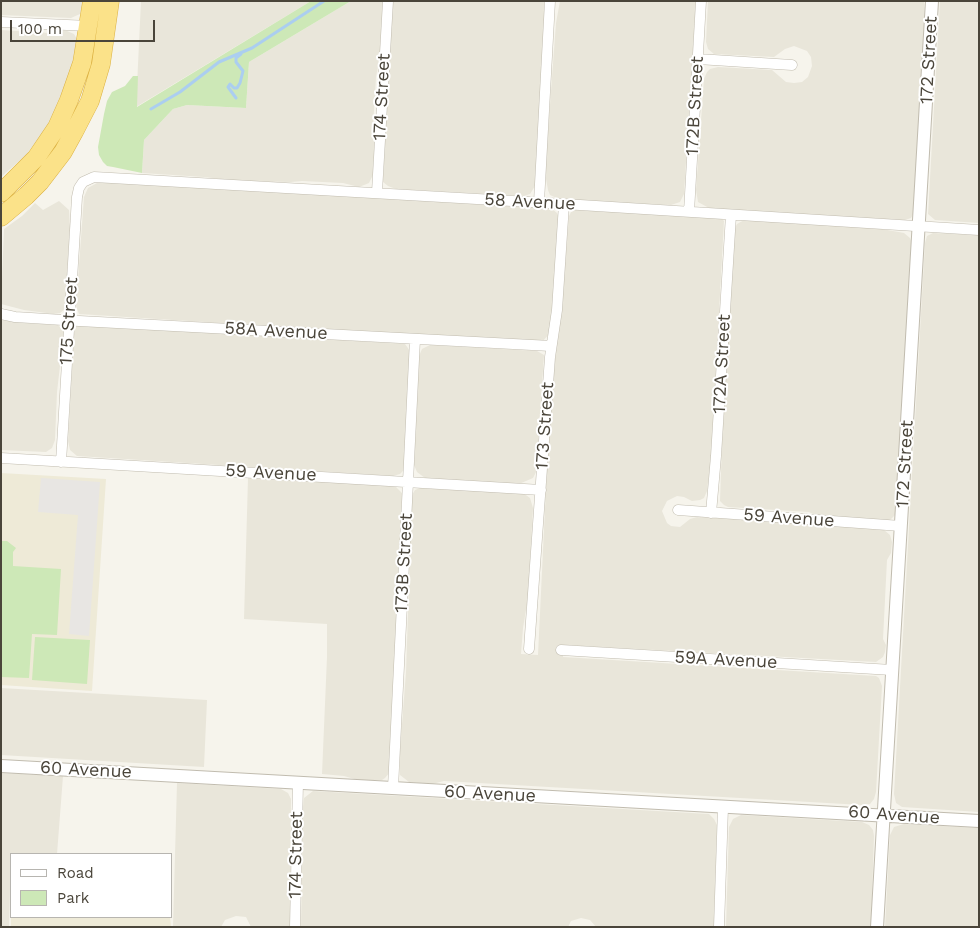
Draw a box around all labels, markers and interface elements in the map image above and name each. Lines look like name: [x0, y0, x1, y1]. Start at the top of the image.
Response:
scale bar: [12, 10, 158, 42]
street label: 172 Street: [916, 16, 942, 104]
text: 100 m: [18, 20, 62, 38]
street label: 174 Street: [369, 53, 395, 141]
street label: 172B Street: [682, 56, 708, 156]
street label: 58 Avenue: [484, 189, 576, 215]
street label: 175 Street: [55, 276, 83, 366]
street label: 172A Street: [709, 314, 735, 414]
street label: 58A Avenue: [224, 318, 328, 344]
street label: 173 Street: [531, 381, 559, 471]
street label: 172 Street: [892, 420, 918, 508]
street label: 59 Avenue: [225, 460, 317, 486]
street label: 59 Avenue: [743, 504, 835, 532]
street label: 173B Street: [391, 513, 417, 613]
street label: 59A Avenue: [674, 647, 778, 673]
street label: 60 Avenue: [40, 757, 132, 783]
street label: 60 Avenue: [444, 781, 536, 807]
street label: 60 Avenue: [847, 801, 941, 829]
street label: 174 Street: [284, 811, 308, 899]
legend: [10, 853, 172, 918]
text: Road: [57, 864, 94, 882]
text: Park: [57, 889, 89, 907]

